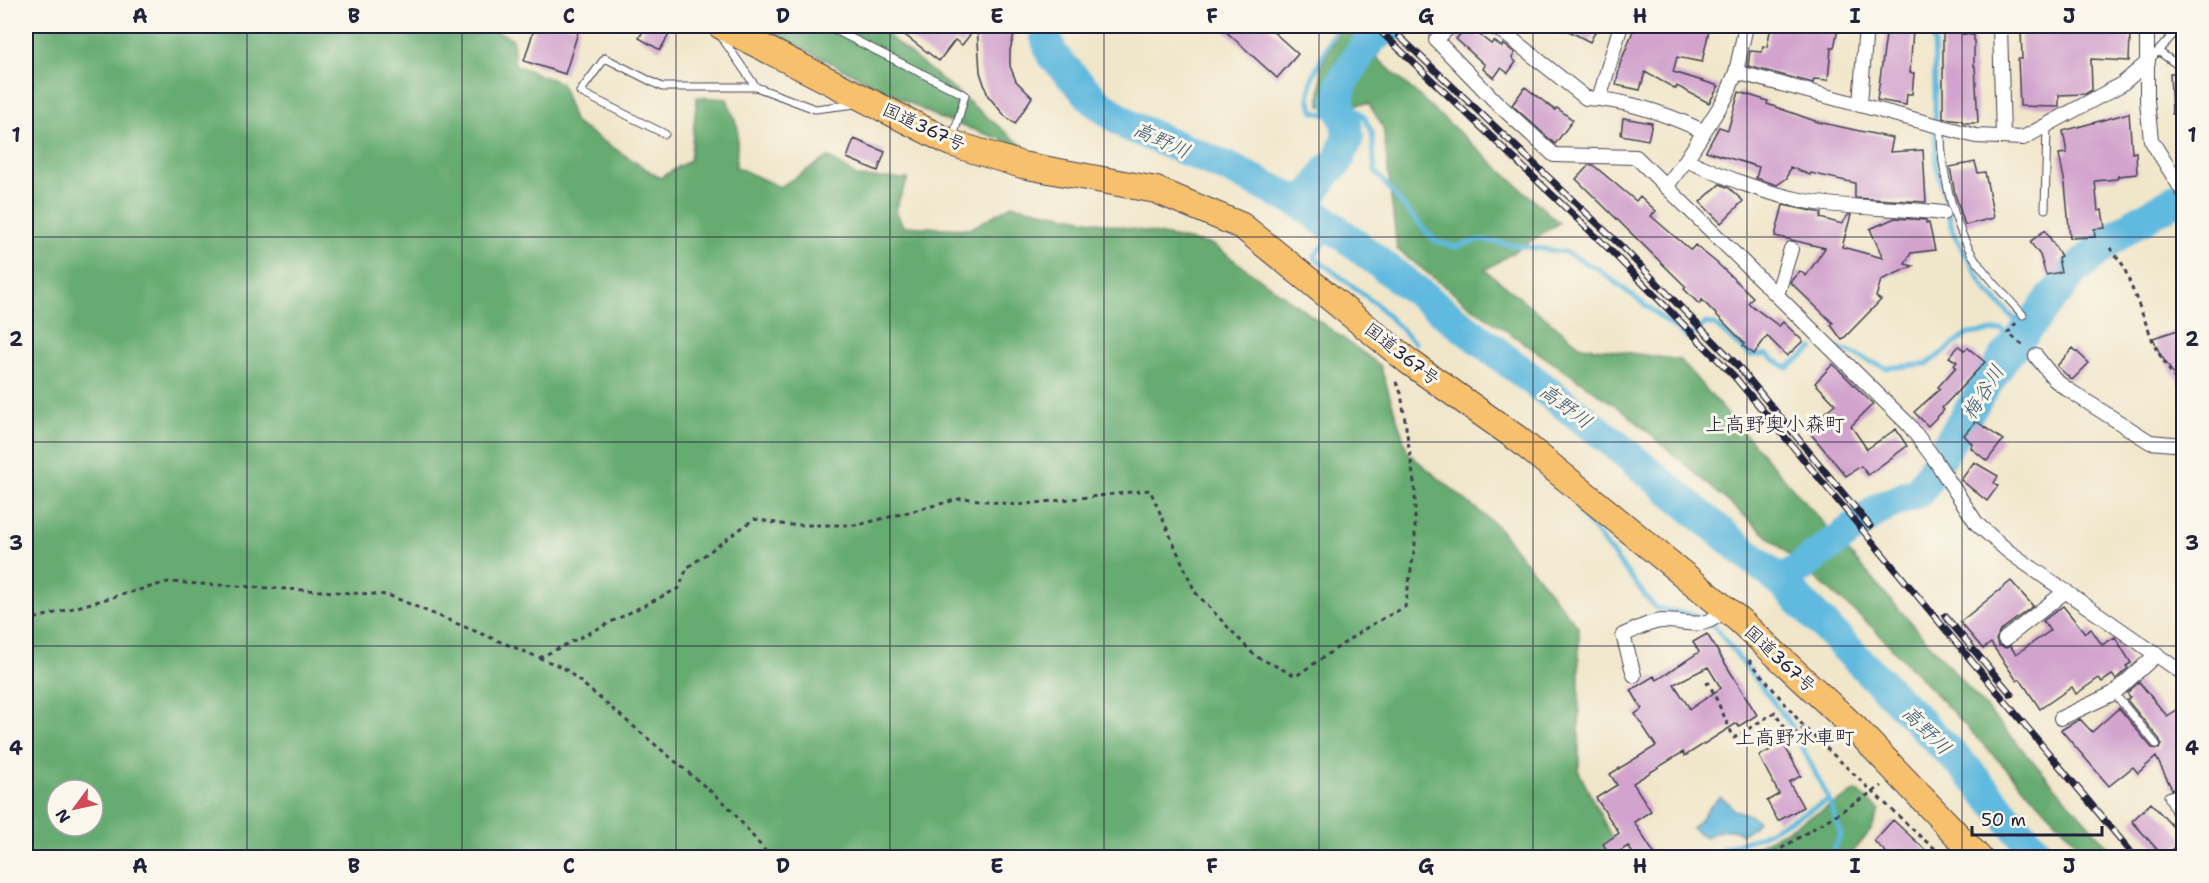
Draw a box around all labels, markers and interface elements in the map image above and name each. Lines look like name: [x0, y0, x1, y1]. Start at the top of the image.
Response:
text: A: [132, 3, 148, 29]
text: B: [348, 3, 360, 29]
text: C: [563, 3, 575, 29]
text: D: [776, 3, 790, 29]
text: E: [990, 3, 1004, 29]
text: F: [1206, 3, 1218, 29]
text: G: [1418, 3, 1434, 29]
text: H: [1633, 3, 1647, 29]
text: I: [1849, 3, 1861, 29]
text: J: [2063, 3, 2076, 29]
street label: 国道367号: [878, 97, 970, 157]
water label: 高野川: [1129, 116, 1195, 164]
text: 1: [11, 122, 21, 148]
text: 1: [2187, 122, 2197, 148]
street label: 国道367号: [1359, 317, 1445, 391]
text: 2: [9, 326, 23, 352]
text: 2: [2185, 326, 2199, 352]
water label: 梅谷川: [1956, 360, 2010, 424]
water label: 高野川: [1534, 378, 1598, 434]
district label: 上高野奥小森町: [1705, 411, 1845, 437]
text: 3: [9, 530, 23, 556]
text: 3: [2185, 530, 2199, 556]
street label: 国道367号: [1739, 620, 1821, 698]
water label: 高野川: [1897, 700, 1957, 760]
district label: 上高野水車町: [1735, 724, 1855, 750]
text: 4: [9, 735, 23, 761]
text: 4: [2185, 735, 2199, 761]
north arrow: [45, 778, 105, 838]
scale bar: [1972, 799, 2102, 837]
text: N: [51, 805, 75, 827]
text: 50 m: [1981, 808, 2026, 832]
text: A: [132, 853, 148, 879]
text: B: [348, 853, 360, 879]
text: C: [563, 853, 575, 879]
text: D: [776, 853, 790, 879]
text: E: [990, 853, 1004, 879]
text: F: [1206, 853, 1218, 879]
text: G: [1418, 853, 1434, 879]
text: H: [1633, 853, 1647, 879]
text: I: [1849, 853, 1861, 879]
text: J: [2063, 853, 2076, 879]

